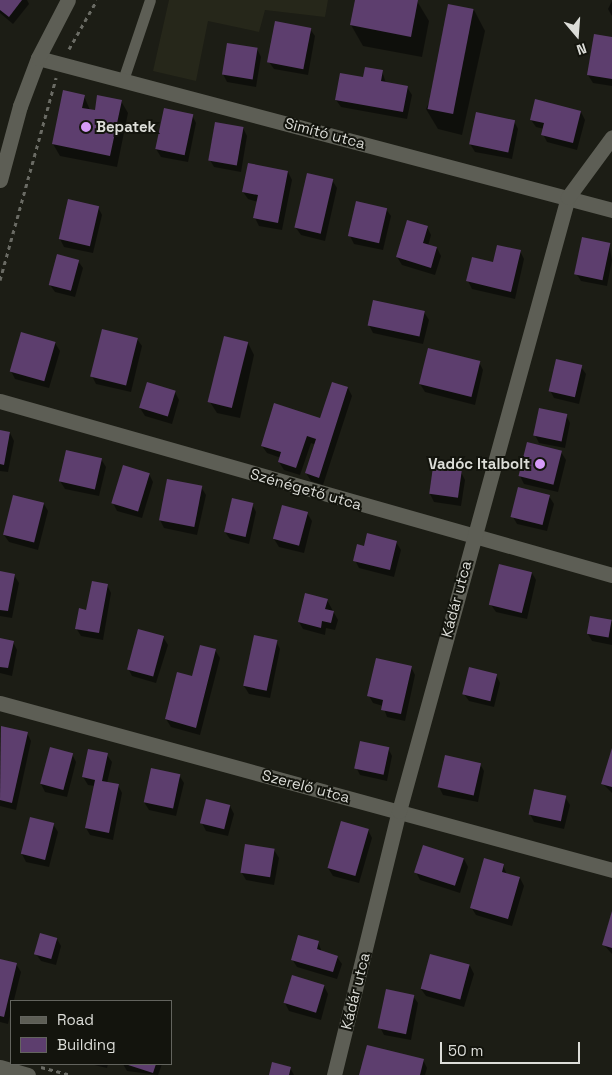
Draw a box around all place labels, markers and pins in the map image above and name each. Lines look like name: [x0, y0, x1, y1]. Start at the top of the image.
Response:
place label: Bepatek: [96, 118, 156, 136]
marker: Bepatek: [80, 121, 92, 133]
place label: Vadóc Italbolt: [428, 455, 530, 473]
marker: Vadóc Italbolt: [534, 458, 546, 470]

